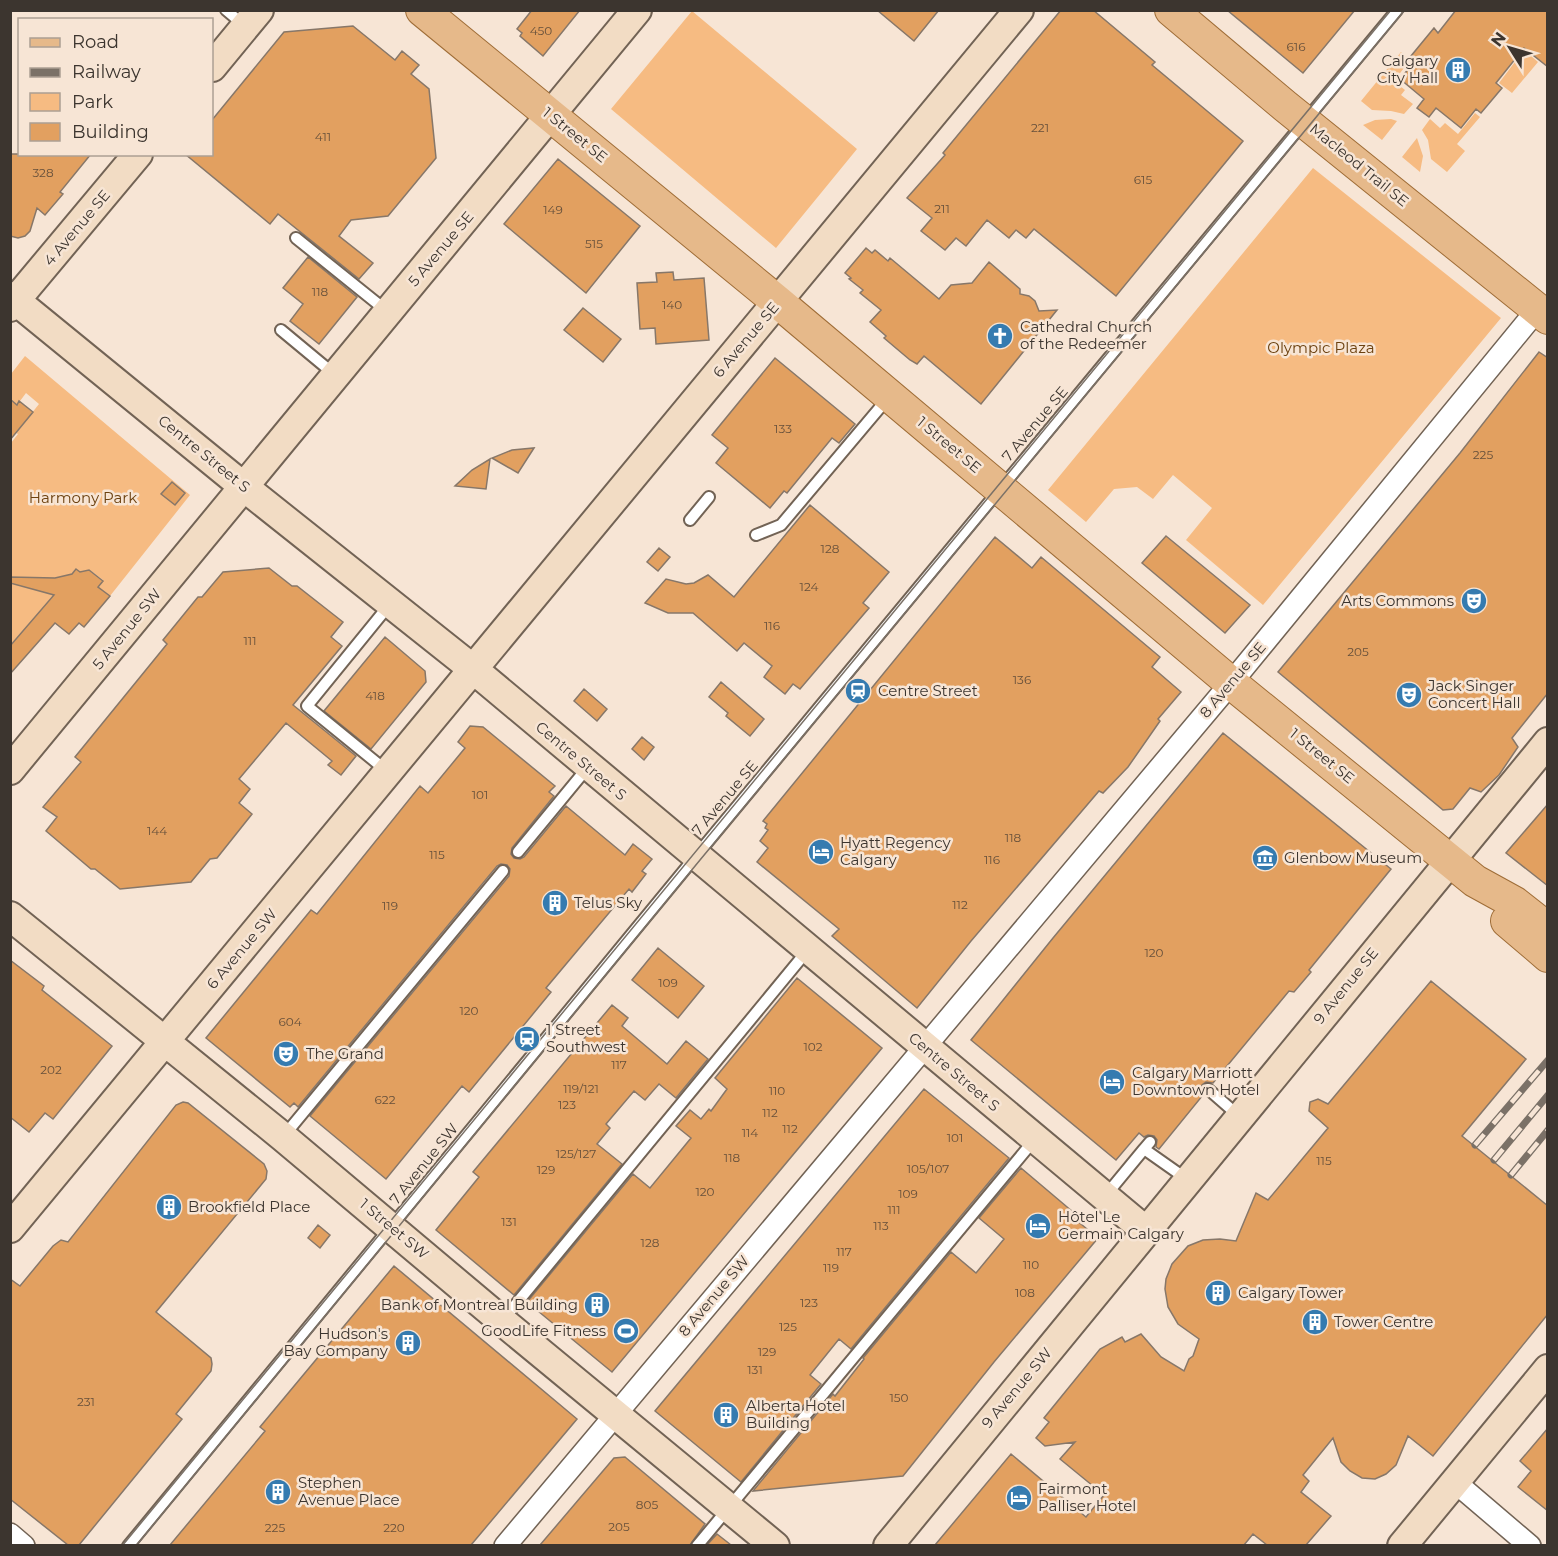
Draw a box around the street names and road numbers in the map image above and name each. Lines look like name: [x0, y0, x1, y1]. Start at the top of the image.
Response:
street label: 1 Street SE: [539, 103, 612, 167]
street label: Macleod Trail SE: [1306, 119, 1413, 210]
street label: 4 Avenue SE: [39, 186, 114, 270]
street label: 5 Avenue SE: [404, 207, 478, 290]
street label: 6 Avenue SE: [708, 298, 783, 381]
street label: 7 Avenue SE: [998, 382, 1072, 465]
street label: Centre Street S: [154, 411, 254, 497]
street label: 1 Street SE: [913, 412, 985, 477]
street label: 5 Avenue SW: [88, 584, 165, 673]
street label: 8 Avenue SE: [1195, 638, 1270, 722]
street label: Centre Street S: [532, 717, 631, 804]
street label: 1 Street SE: [1286, 724, 1359, 788]
street label: 7 Avenue SE: [688, 756, 762, 839]
street label: 6 Avenue SW: [202, 904, 281, 993]
street label: 9 Avenue SE: [1309, 944, 1382, 1028]
street label: Centre Street S: [905, 1028, 1004, 1115]
street label: 7 Avenue SW: [385, 1119, 462, 1208]
street label: 1 Street SW: [356, 1194, 433, 1263]
street label: 8 Avenue SW: [674, 1251, 753, 1340]
street label: 9 Avenue SW: [977, 1343, 1056, 1432]

